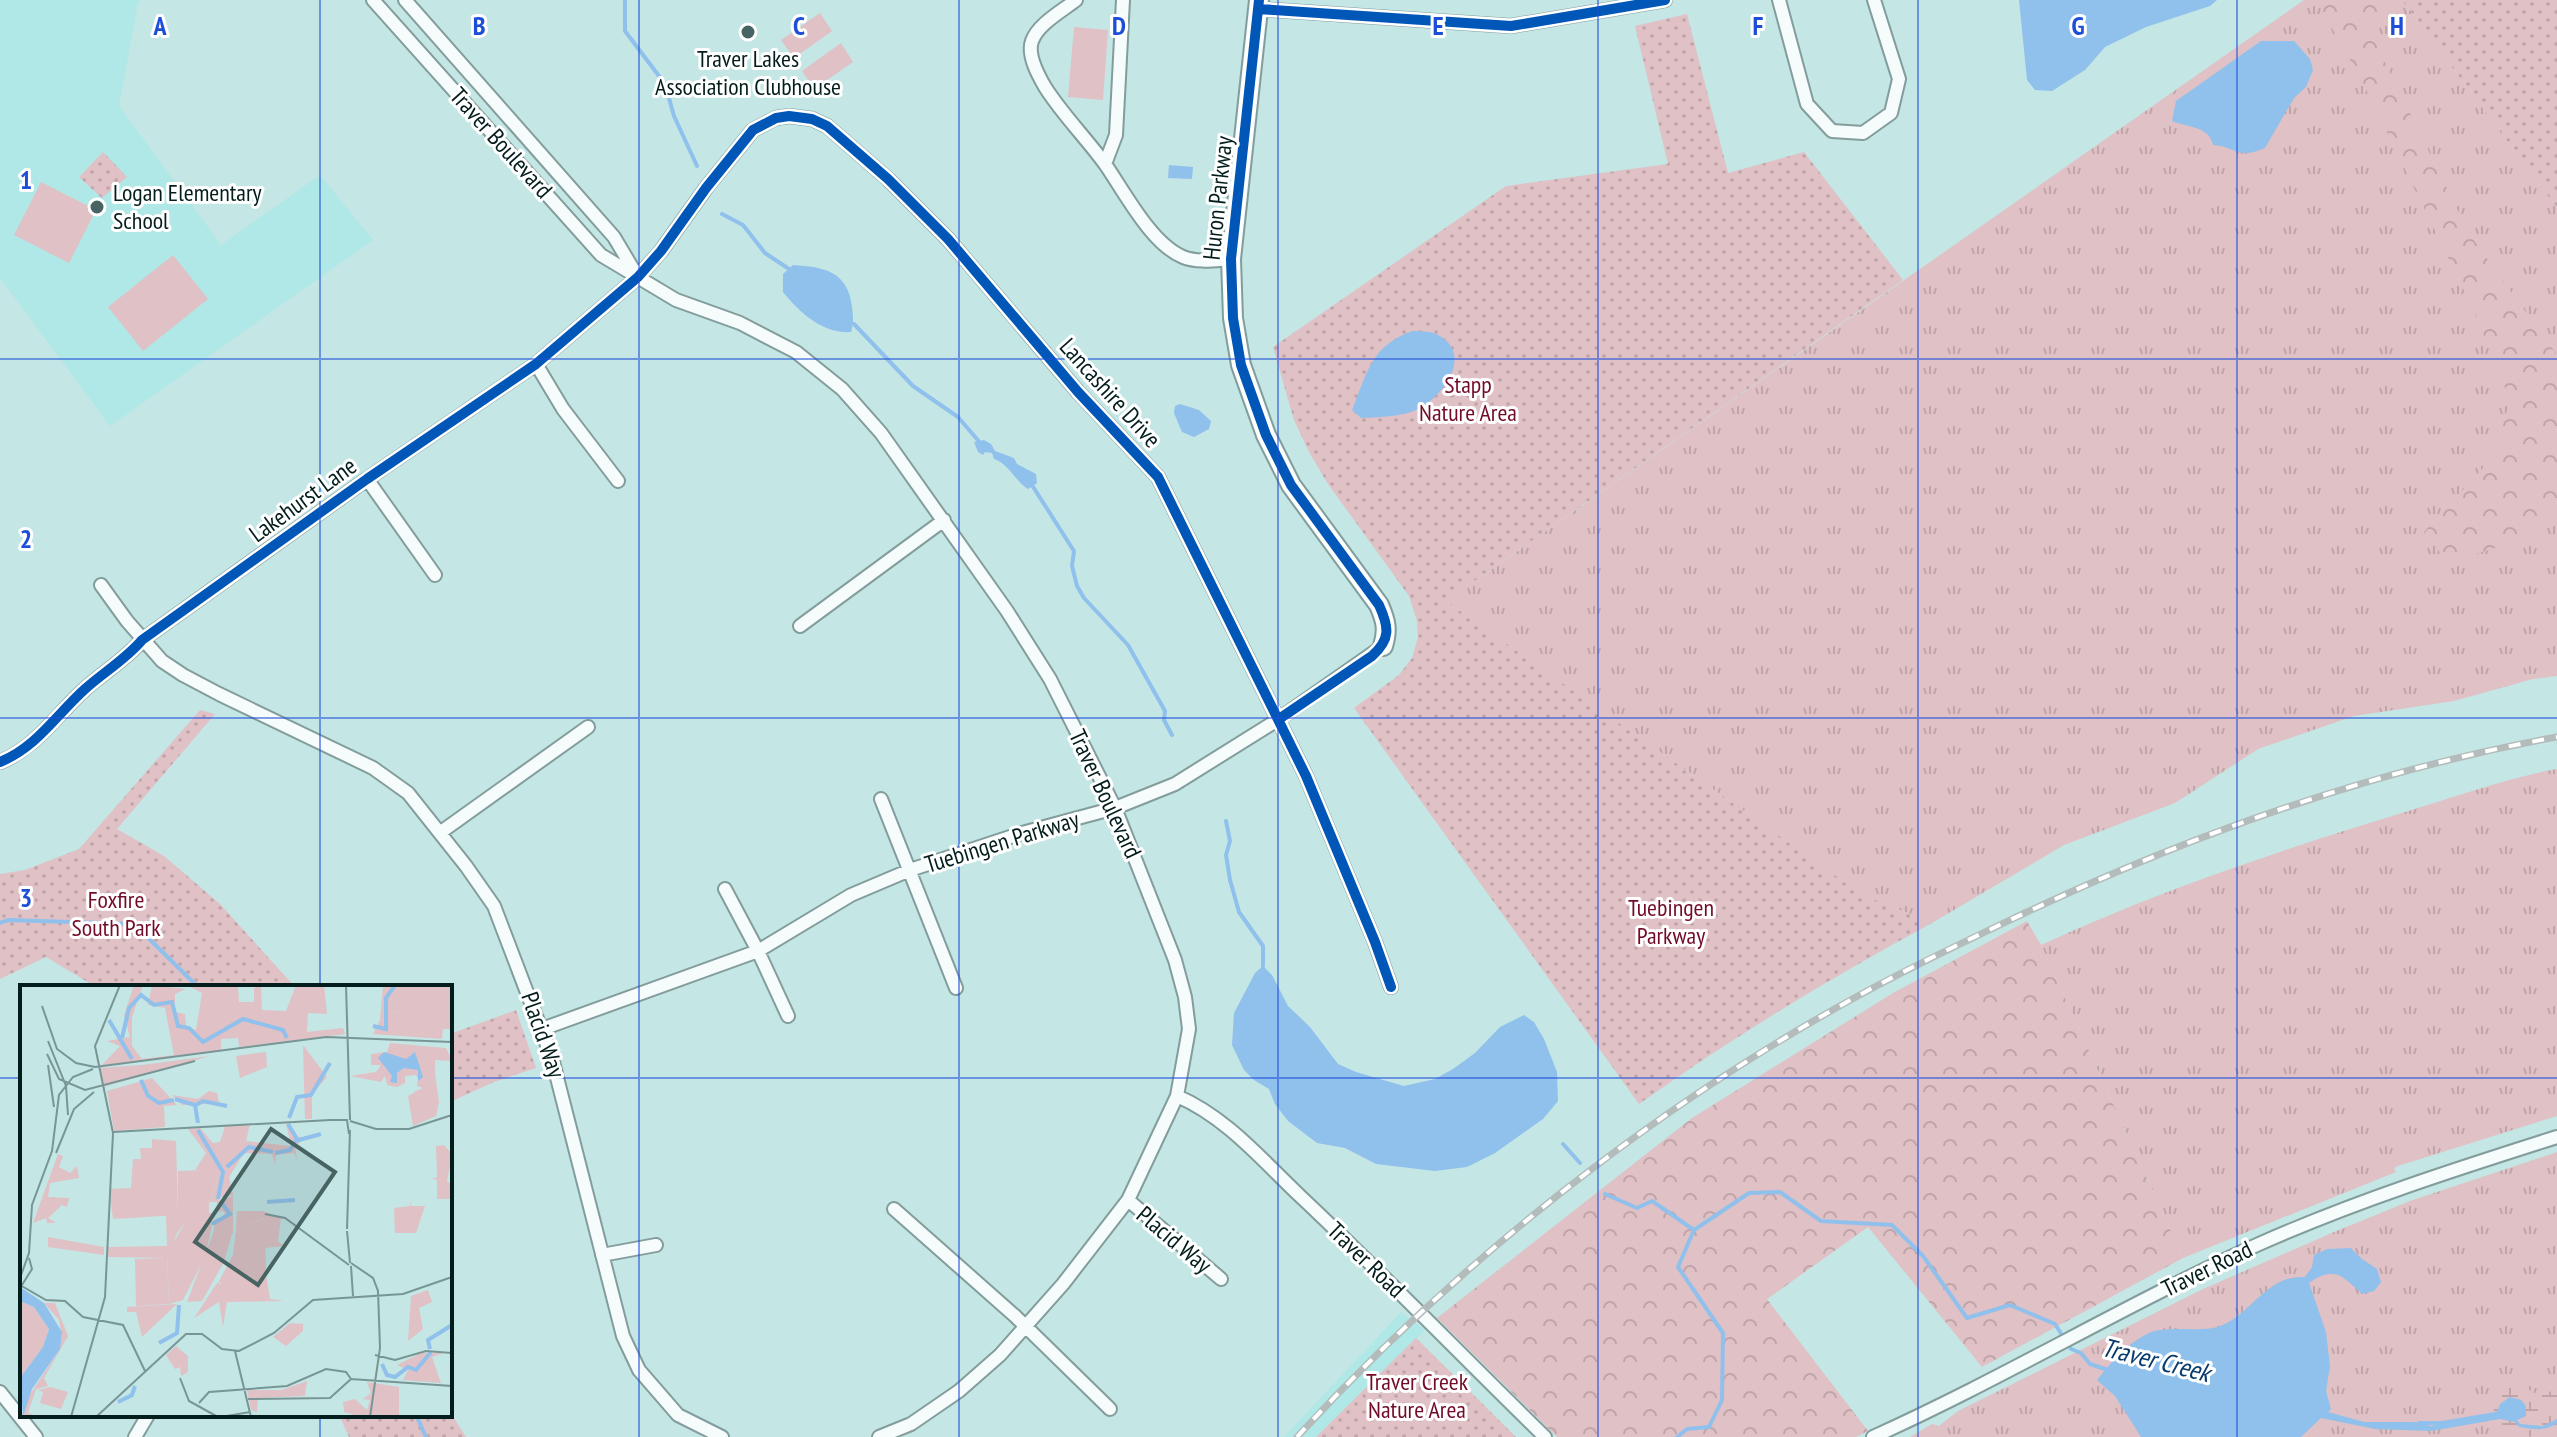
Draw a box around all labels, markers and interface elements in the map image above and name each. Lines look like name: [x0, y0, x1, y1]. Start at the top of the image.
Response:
text: A: [152, 9, 167, 42]
text: B: [473, 9, 486, 42]
text: C: [793, 9, 805, 42]
text: D: [1112, 9, 1126, 42]
text: E: [1432, 9, 1444, 42]
text: F: [1753, 9, 1764, 42]
text: G: [2071, 9, 2085, 42]
text: H: [2390, 9, 2404, 42]
marker: Traver Lakes Association Clubhouse: [739, 23, 757, 41]
place label: Traver Lakes Association Clubhouse: [655, 43, 841, 102]
street label: Traver Boulevard: [443, 81, 559, 205]
street label: Huron Parkway: [1196, 135, 1239, 261]
text: 1: [20, 163, 32, 196]
place label: Logan Elementary School: [113, 177, 262, 236]
marker: Logan Elementary School: [88, 198, 106, 216]
street label: Lancashire Drive: [1053, 331, 1168, 454]
park label: Stapp Nature Area: [1419, 369, 1517, 428]
street label: Lakehurst Lane: [243, 450, 362, 549]
text: 2: [20, 522, 32, 555]
street label: Traver Boulevard: [1062, 724, 1149, 863]
street label: Tuebingen Parkway: [921, 803, 1083, 880]
text: 3: [20, 881, 32, 914]
park label: Foxfire South Park: [72, 884, 161, 943]
park label: Tuebingen Parkway: [1628, 892, 1714, 951]
inset map: [20, 985, 452, 1417]
street label: Placid Way: [514, 988, 573, 1082]
street label: Placid Way: [1130, 1199, 1218, 1280]
street label: Traver Road: [1321, 1215, 1412, 1304]
street label: Traver Road: [2157, 1233, 2257, 1304]
water label: Traver Creek: [2099, 1330, 2217, 1390]
park label: Traver Creek Nature Area: [1366, 1366, 1469, 1425]

